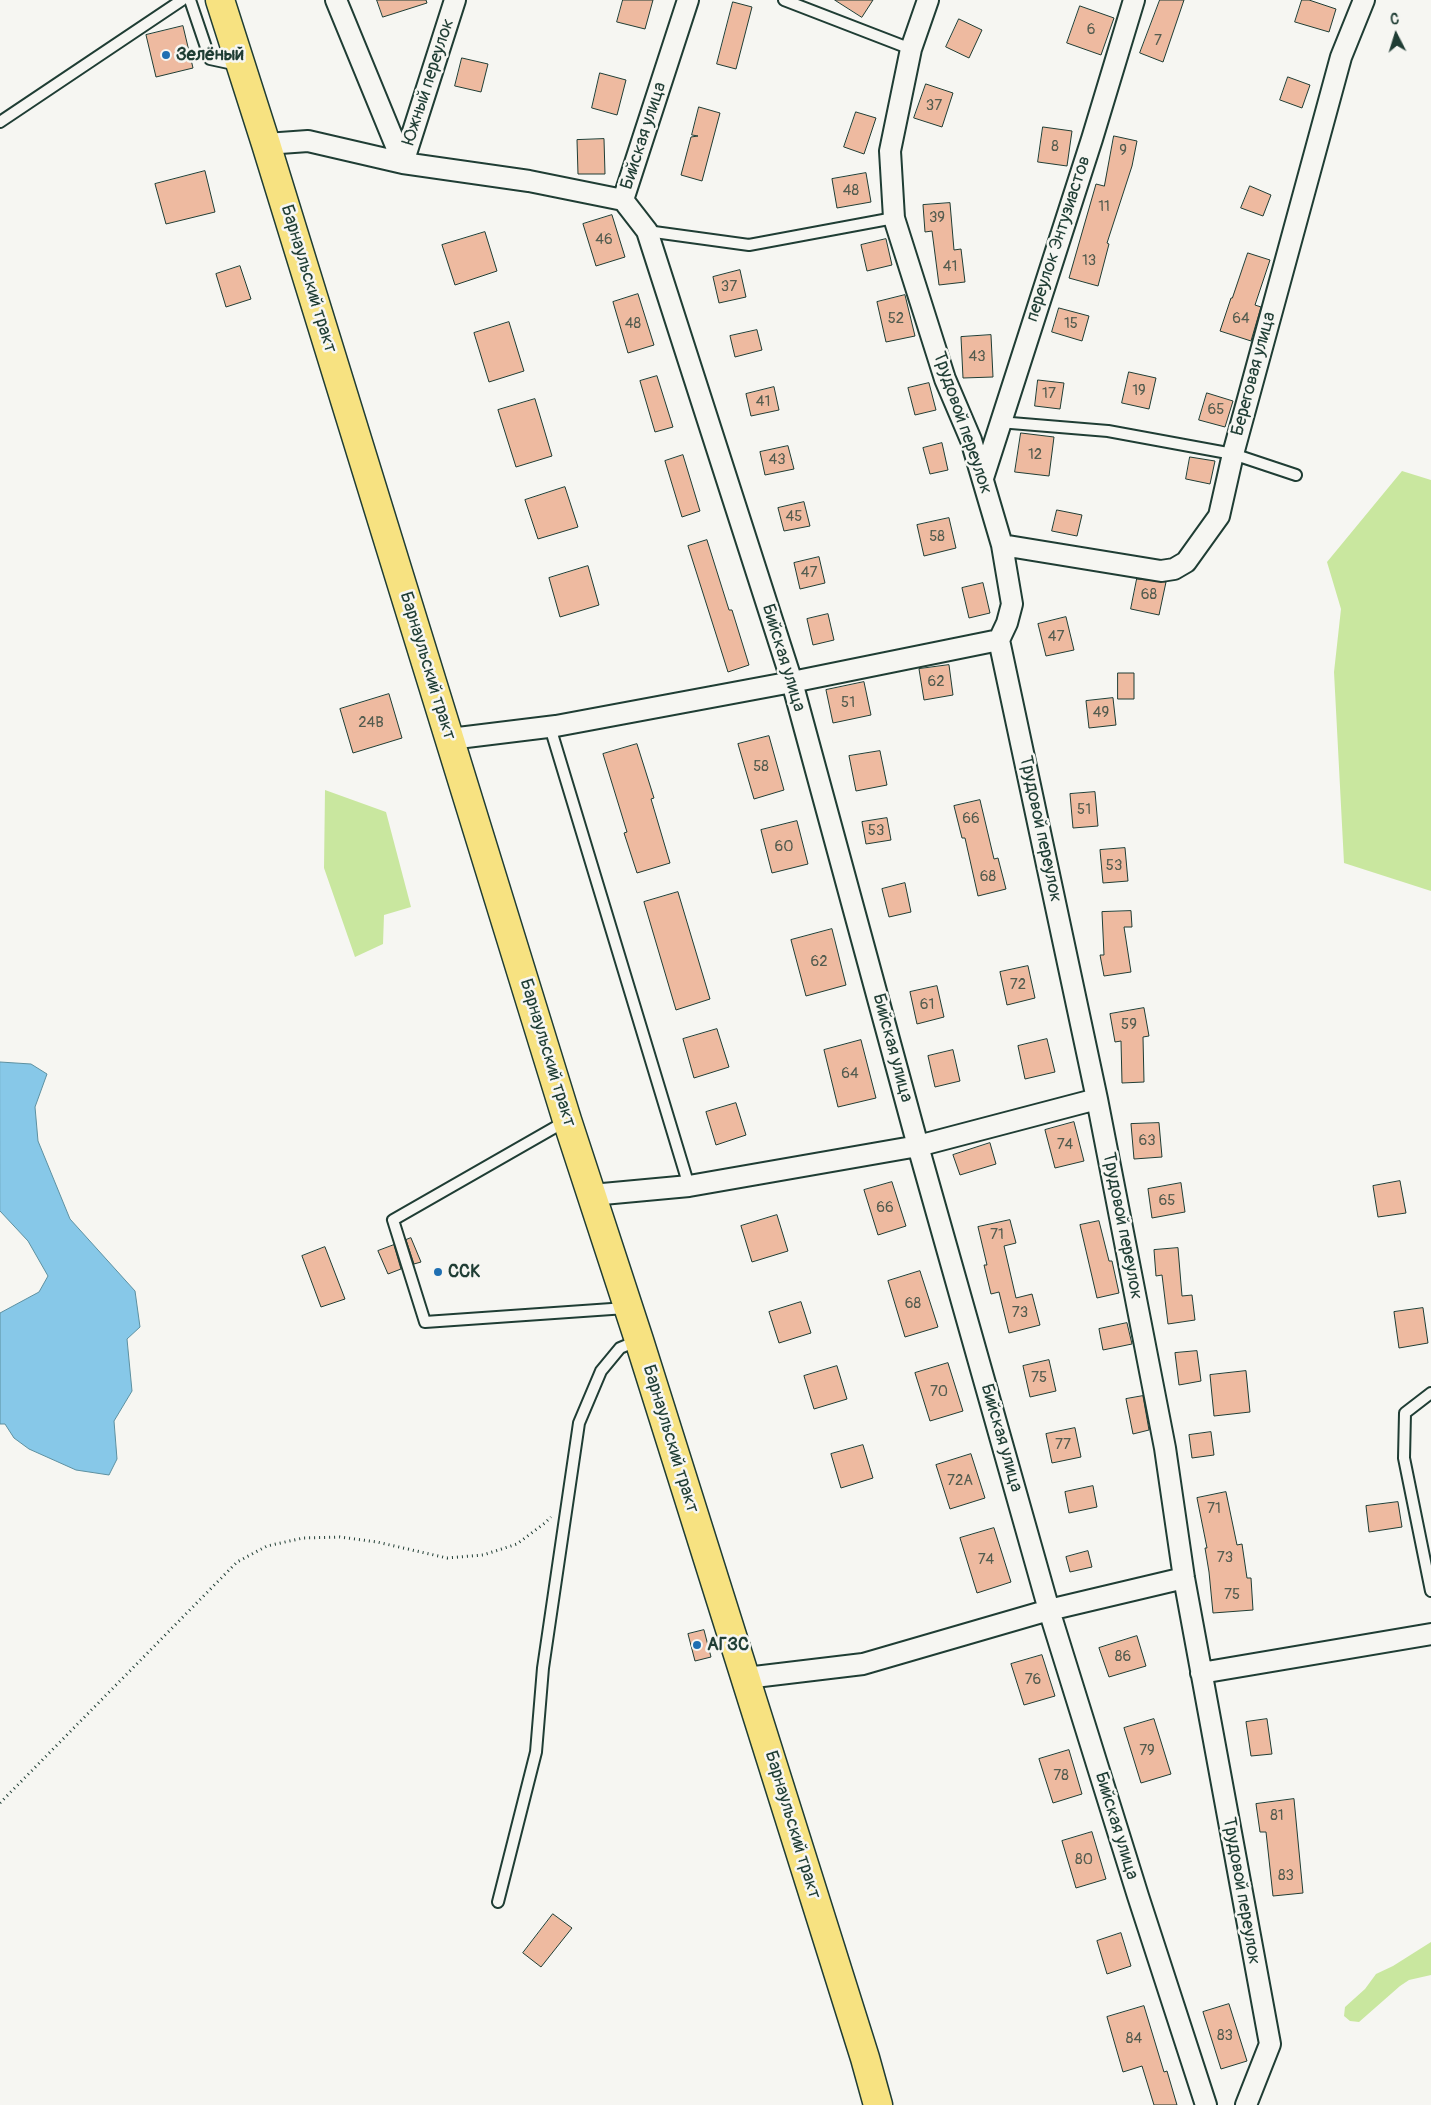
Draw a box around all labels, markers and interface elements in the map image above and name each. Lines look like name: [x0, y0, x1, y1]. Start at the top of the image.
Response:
north arrow: [1371, 10, 1421, 60]
text: С: [1390, 11, 1400, 28]
street label: Южный переулок: [398, 16, 460, 148]
house number: 6: [1087, 21, 1095, 39]
house number: 7: [1154, 32, 1162, 50]
place label: Зелёный: [176, 44, 244, 66]
marker: Зелёный: [160, 49, 172, 61]
street label: Бийская улица: [617, 80, 671, 192]
house number: 37: [926, 97, 942, 115]
house number: 8: [1051, 138, 1059, 156]
house number: 9: [1119, 142, 1127, 160]
street label: переулок Энтузиастов: [1022, 153, 1096, 325]
house number: 48: [843, 182, 859, 200]
house number: 11: [1098, 198, 1110, 216]
street label: Барнаульский тракт: [275, 202, 341, 356]
house number: 39: [929, 209, 945, 227]
house number: 46: [595, 231, 613, 249]
house number: 13: [1082, 252, 1096, 270]
house number: 41: [943, 258, 957, 276]
house number: 37: [721, 278, 737, 296]
house number: 52: [888, 310, 904, 328]
street label: Береговая улица: [1227, 310, 1281, 438]
house number: 64: [1232, 310, 1250, 328]
house number: 48: [625, 315, 641, 333]
house number: 15: [1064, 315, 1078, 333]
house number: 43: [968, 348, 986, 366]
street label: Трудовой переулок: [927, 349, 997, 497]
house number: 19: [1132, 382, 1146, 400]
house number: 17: [1042, 385, 1056, 403]
house number: 41: [756, 393, 770, 411]
house number: 65: [1208, 401, 1224, 419]
house number: 12: [1028, 446, 1042, 464]
house number: 43: [768, 451, 786, 469]
house number: 45: [786, 508, 802, 526]
house number: 58: [929, 528, 945, 546]
house number: 47: [801, 564, 817, 582]
house number: 68: [1141, 586, 1157, 604]
street label: Барнаульский тракт: [394, 589, 460, 743]
street label: Бийская улица: [756, 602, 810, 714]
house number: 47: [1048, 628, 1064, 646]
house number: 62: [927, 673, 945, 691]
house number: 51: [841, 694, 855, 712]
house number: 49: [1093, 704, 1109, 722]
house number: 24В: [358, 714, 384, 732]
street label: Трудовой переулок: [1014, 754, 1066, 904]
house number: 58: [753, 758, 769, 776]
house number: 51: [1077, 801, 1091, 819]
house number: 66: [962, 810, 980, 828]
house number: 53: [868, 822, 884, 840]
house number: 60: [775, 838, 793, 856]
house number: 53: [1106, 857, 1122, 875]
house number: 68: [980, 868, 996, 886]
house number: 62: [810, 953, 828, 971]
street label: Барнаульский тракт: [514, 976, 580, 1130]
house number: 72: [1010, 976, 1026, 994]
street label: Бийская улица: [867, 991, 917, 1105]
house number: 61: [920, 996, 934, 1014]
house number: 59: [1121, 1016, 1137, 1034]
house number: 64: [841, 1065, 859, 1083]
house number: 63: [1138, 1132, 1156, 1150]
house number: 74: [1057, 1136, 1073, 1154]
street label: Трудовой переулок: [1097, 1151, 1147, 1301]
house number: 65: [1159, 1192, 1175, 1210]
house number: 66: [876, 1199, 894, 1217]
house number: 71: [990, 1226, 1004, 1244]
place label: ССК: [448, 1261, 481, 1283]
marker: ССК: [432, 1266, 444, 1278]
house number: 68: [905, 1295, 921, 1313]
house number: 73: [1012, 1304, 1028, 1322]
street label: Барнаульский тракт: [637, 1362, 703, 1516]
house number: 75: [1031, 1369, 1047, 1387]
street label: Бийская улица: [975, 1381, 1027, 1495]
house number: 70: [930, 1383, 948, 1401]
house number: 77: [1055, 1436, 1071, 1454]
house number: 72А: [947, 1472, 973, 1490]
house number: 71: [1207, 1500, 1221, 1518]
house number: 73: [1217, 1549, 1233, 1567]
house number: 74: [978, 1551, 994, 1569]
house number: 75: [1224, 1586, 1240, 1604]
place label: АГЗС: [707, 1634, 749, 1656]
marker: АГЗС: [691, 1639, 703, 1651]
house number: 86: [1115, 1648, 1131, 1666]
house number: 76: [1025, 1671, 1041, 1689]
house number: 79: [1139, 1742, 1155, 1760]
street label: Барнаульский тракт: [759, 1748, 825, 1902]
house number: 78: [1053, 1767, 1069, 1785]
street label: Бийская улица: [1089, 1770, 1143, 1882]
house number: 81: [1270, 1807, 1284, 1825]
street label: Трудовой переулок: [1217, 1816, 1265, 1966]
house number: 80: [1075, 1851, 1093, 1869]
house number: 83: [1278, 1867, 1294, 1885]
house number: 83: [1217, 2027, 1233, 2045]
house number: 84: [1126, 2030, 1142, 2048]

